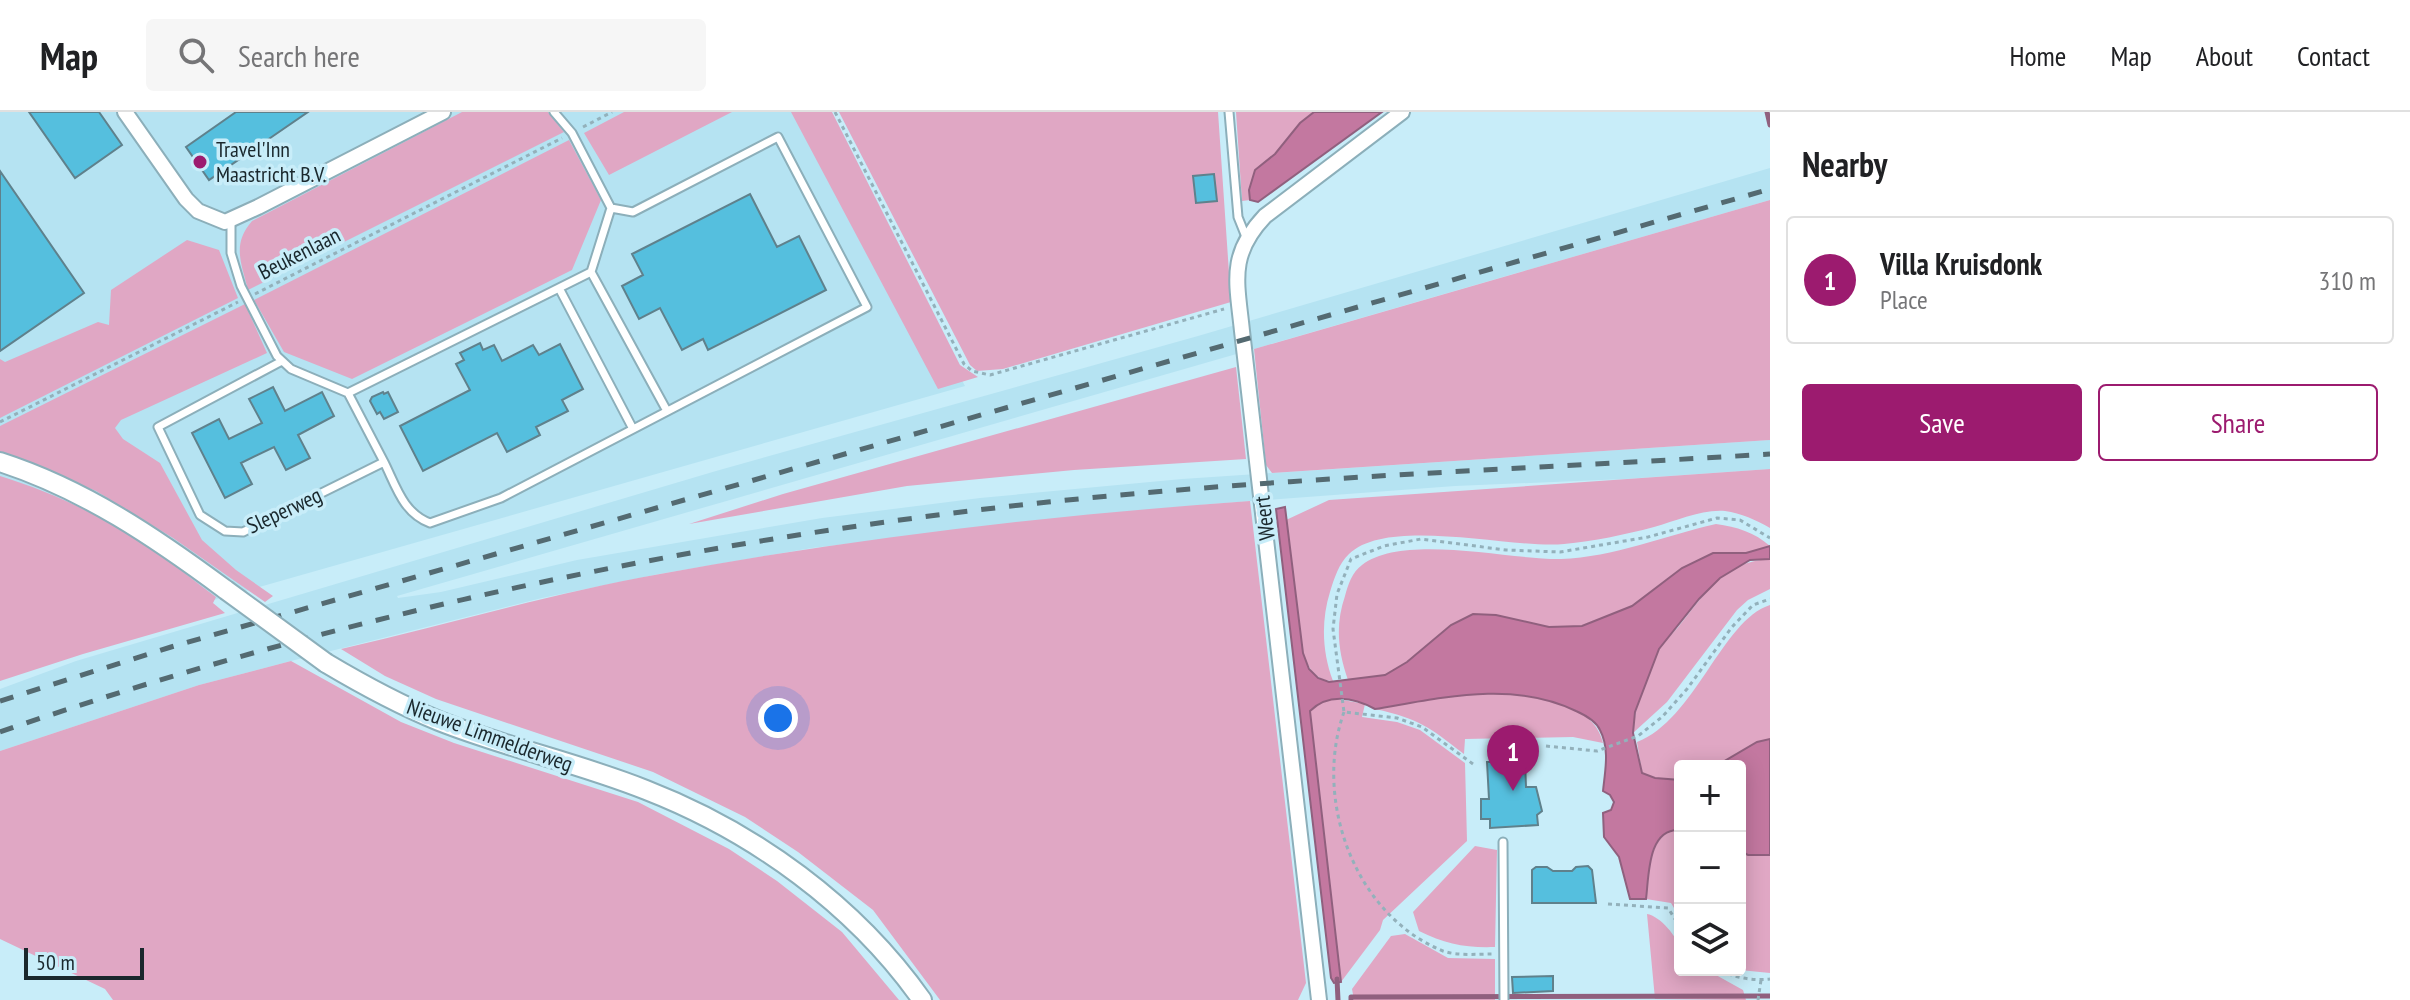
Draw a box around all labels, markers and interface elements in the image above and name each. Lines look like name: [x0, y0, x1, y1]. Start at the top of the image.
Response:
search box: [146, 19, 706, 91]
text: Map: [40, 31, 98, 80]
icon: search: [174, 33, 218, 77]
text: Search here: [238, 36, 360, 75]
text: Home: [2010, 37, 2066, 74]
text: Map: [2110, 37, 2152, 74]
text: About: [2196, 37, 2253, 74]
text: Contact: [2297, 37, 2370, 74]
place label: Travel'Inn Maastricht B.V.: [216, 135, 327, 188]
text: Nearby: [1802, 142, 1887, 186]
marker: Travel'Inn Maastricht B.V.: [191, 153, 209, 171]
street label: Beukenlaan: [253, 220, 345, 286]
text: Villa Kruisdonk: [1880, 244, 2042, 283]
text: 1: [1824, 264, 1836, 297]
text: 310 m: [2318, 264, 2376, 297]
text: Place: [1880, 283, 1928, 316]
button: Save: [1802, 384, 2082, 461]
button: Share: [2098, 384, 2378, 461]
street label: Sleperweg: [242, 481, 326, 539]
street label: Weert: [1247, 494, 1281, 542]
street label: Nieuwe Limmelderweg: [403, 692, 577, 778]
your location: [758, 698, 798, 738]
pin: 1: [1487, 725, 1539, 791]
map controls: [1674, 760, 1746, 976]
button: +: [1674, 760, 1746, 832]
button: −: [1674, 832, 1746, 904]
button: layers: [1674, 904, 1746, 976]
scale bar: [24, 944, 144, 980]
text: 50 m: [36, 948, 75, 976]

